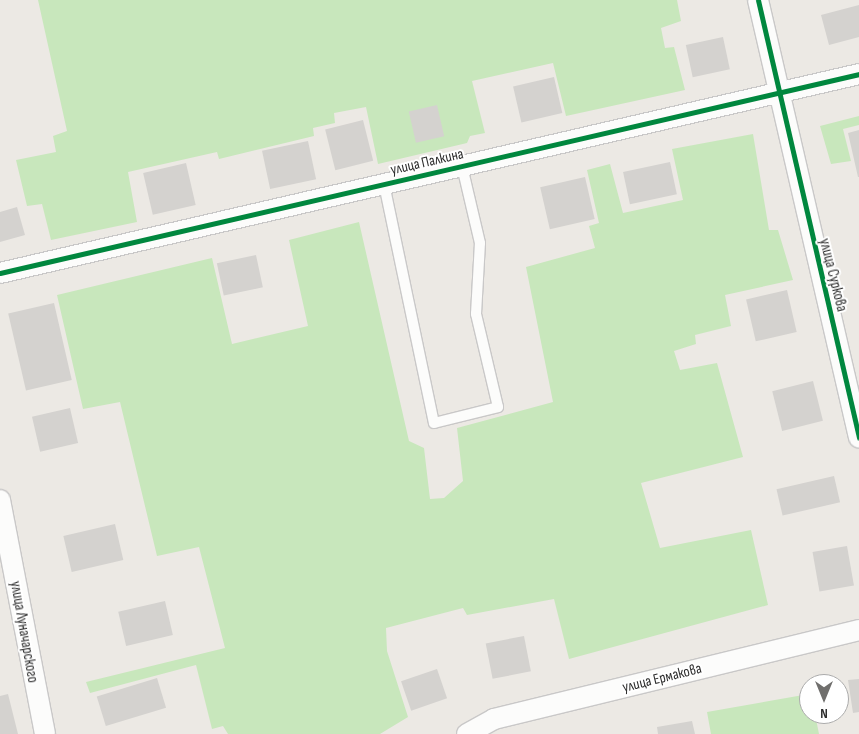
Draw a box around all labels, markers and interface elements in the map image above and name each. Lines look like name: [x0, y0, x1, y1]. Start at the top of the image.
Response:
street label: улица Палкина: [389, 145, 465, 179]
street label: улица Суркова: [815, 237, 851, 313]
street label: улица Луначарского: [6, 580, 42, 684]
street label: улица Ермакова: [621, 659, 703, 697]
north arrow: [799, 674, 849, 724]
text: N: [820, 705, 828, 722]

